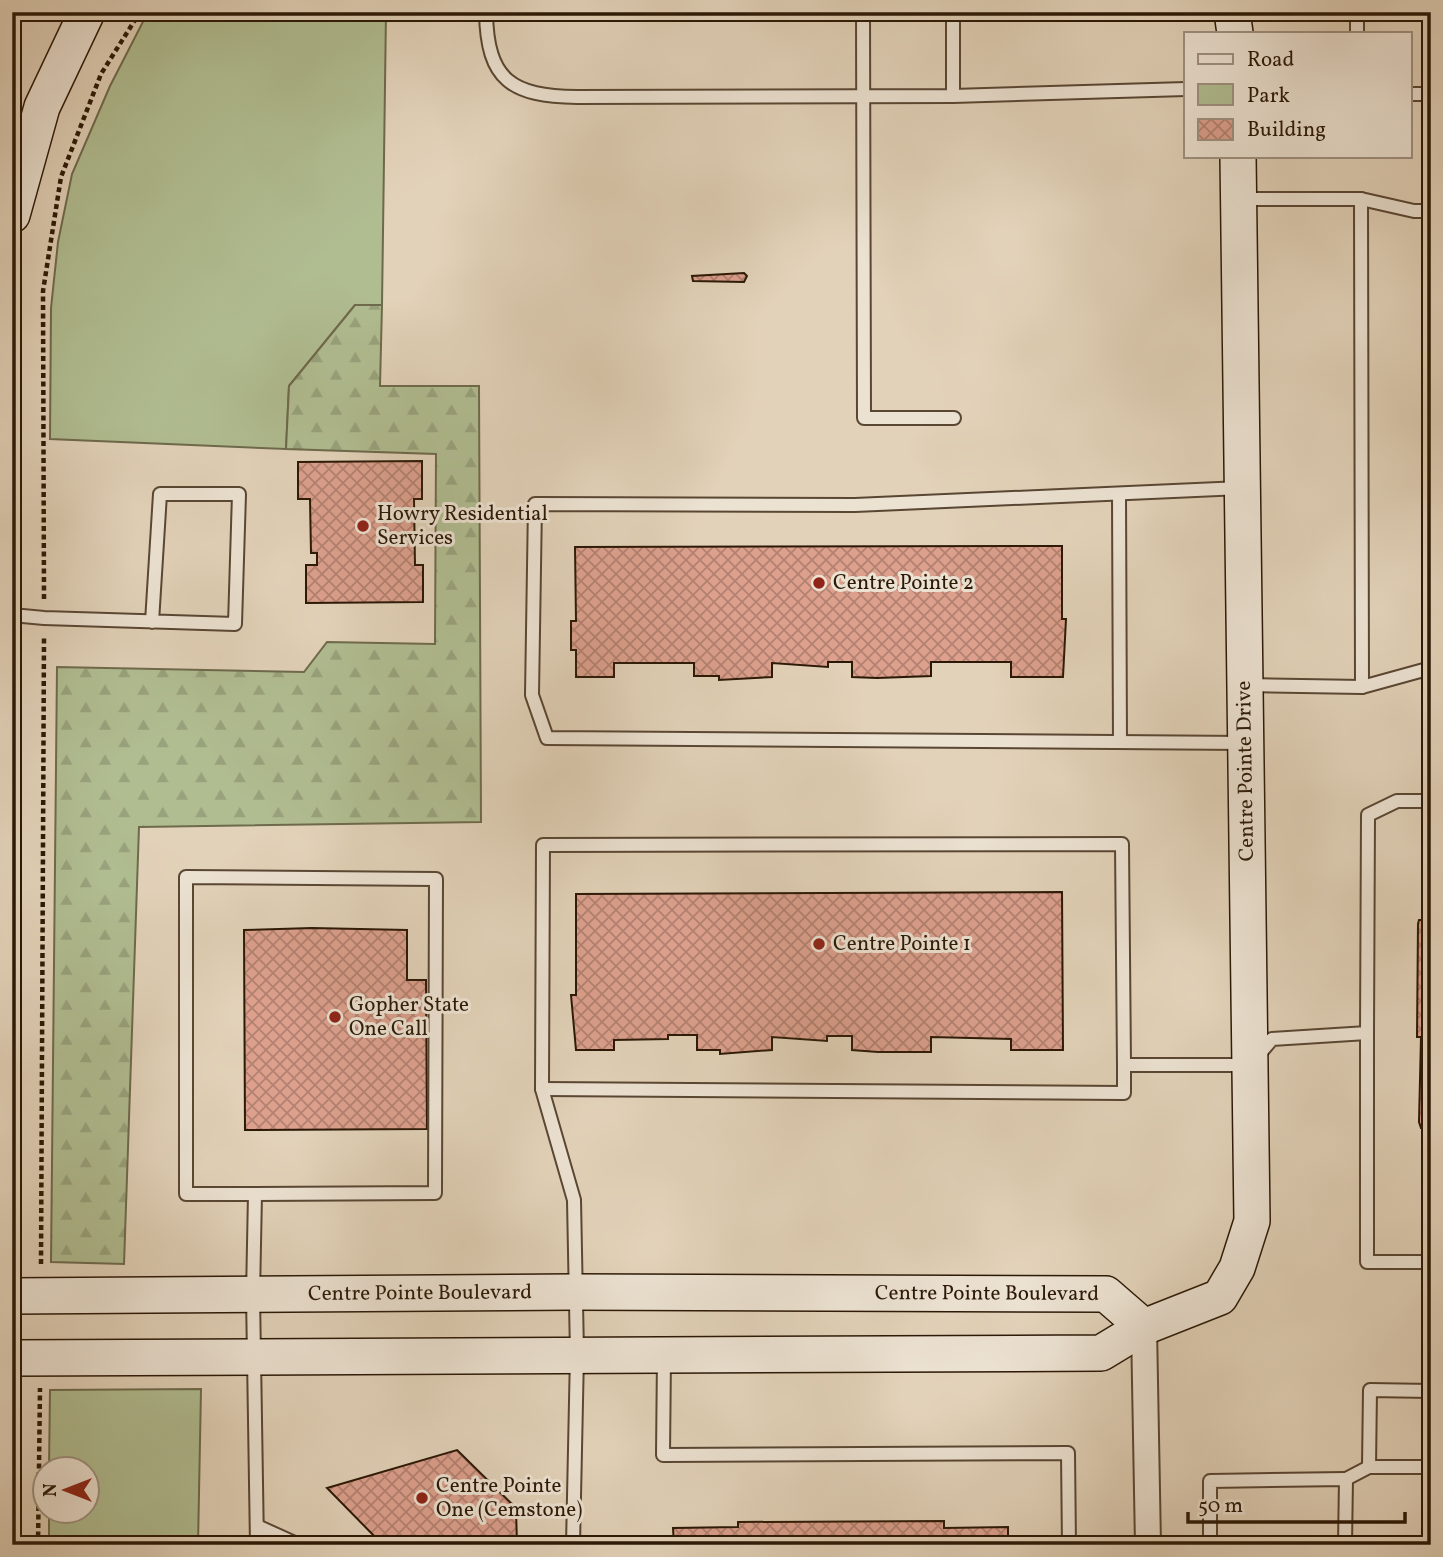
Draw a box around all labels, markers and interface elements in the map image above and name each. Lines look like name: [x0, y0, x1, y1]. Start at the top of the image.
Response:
legend: [1184, 32, 1412, 158]
text: Road: [1247, 46, 1294, 75]
text: Park: [1247, 82, 1290, 111]
text: Building: [1247, 116, 1326, 145]
place label: Howry Residential Services: [377, 500, 548, 553]
marker: Howry Residential Services: [355, 518, 371, 534]
place label: Centre Pointe 2: [833, 569, 974, 598]
marker: Centre Pointe 2: [811, 575, 827, 591]
street label: Centre Pointe Drive: [1230, 680, 1262, 862]
place label: Centre Pointe 1: [833, 930, 971, 959]
marker: Centre Pointe 1: [811, 936, 827, 952]
place label: Gopher State One Call: [349, 991, 469, 1044]
marker: Gopher State One Call: [327, 1009, 343, 1025]
street label: Centre Pointe Boulevard: [308, 1278, 532, 1308]
street label: Centre Pointe Boulevard: [875, 1279, 1099, 1308]
north arrow: [32, 1456, 102, 1526]
place label: Centre Pointe One (Cemstone): [436, 1472, 582, 1525]
scale bar: [1188, 1480, 1404, 1524]
text: N: [38, 1483, 64, 1497]
marker: Centre Pointe One (Cemstone): [414, 1490, 430, 1506]
text: 50 m: [1198, 1492, 1243, 1521]

